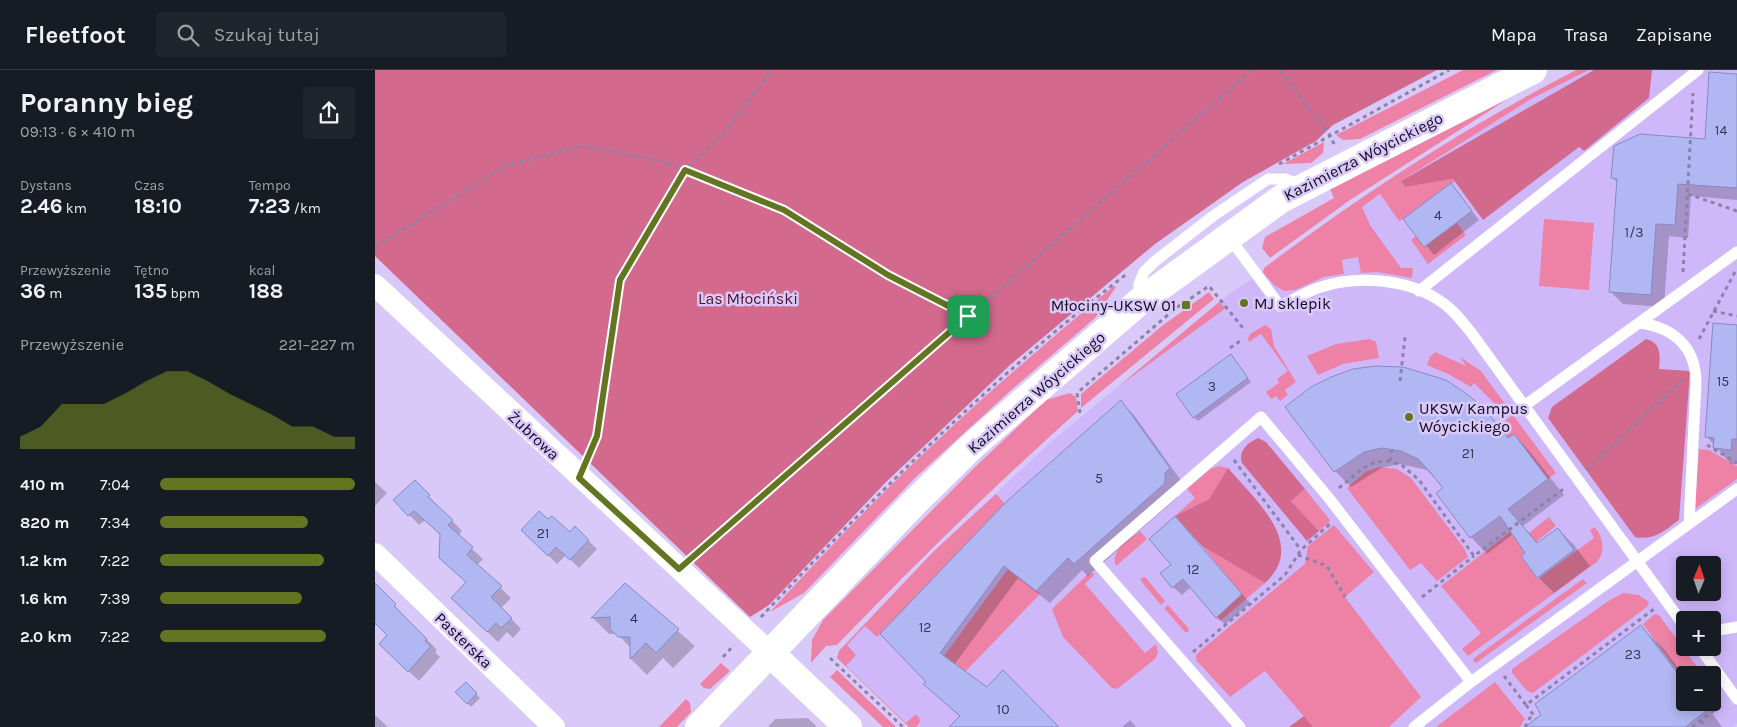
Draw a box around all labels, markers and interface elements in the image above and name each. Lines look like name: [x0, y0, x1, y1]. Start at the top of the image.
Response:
search box: [156, 12, 506, 57]
text: Fleetfoot: [25, 21, 126, 49]
icon: search: [174, 21, 202, 49]
text: Szukaj tutaj: [214, 24, 320, 46]
text: Mapa: [1491, 24, 1537, 46]
text: Trasa: [1565, 24, 1608, 46]
text: Zapisane: [1636, 24, 1712, 46]
text: Poranny bieg: [20, 86, 193, 119]
button: share: [303, 87, 355, 139]
street label: Kazimierza Wóycickiego: [1281, 108, 1446, 205]
text: 09:13 · 6 × 410 m: [20, 122, 135, 141]
house number: 14: [1715, 122, 1727, 139]
text: Dystans: [20, 177, 72, 194]
text: Czas: [134, 177, 165, 194]
text: Tempo: [249, 177, 291, 194]
text: 2.46: [20, 194, 62, 218]
text: 18:10: [134, 194, 182, 218]
text: 7:23: [249, 194, 291, 218]
text: km: [62, 200, 87, 217]
text: /km: [291, 200, 321, 217]
house number: 4: [1434, 207, 1442, 224]
house number: 1/3: [1625, 224, 1643, 241]
text: Przewyższenie: [20, 262, 111, 279]
text: Tętno: [134, 262, 169, 279]
text: kcal: [249, 262, 275, 279]
text: 36: [20, 279, 46, 303]
text: 135: [134, 279, 167, 303]
text: 188: [249, 279, 283, 303]
text: m: [46, 285, 62, 302]
text: bpm: [167, 285, 200, 302]
park label: Las Młociński: [698, 289, 798, 308]
place label: MJ sklepik: [1254, 294, 1331, 313]
pin: [947, 295, 989, 337]
place label: Młociny-UKSW 01: [1051, 296, 1176, 315]
marker: MJ sklepik: [1238, 297, 1250, 309]
marker: Młociny-UKSW 01: [1180, 299, 1192, 311]
icon: arrive: [954, 302, 982, 330]
street label: Kazimierza Wóycickiego: [964, 328, 1109, 457]
text: Przewyższenie: [20, 335, 124, 354]
text: 221–227 m: [279, 335, 355, 354]
house number: 15: [1717, 373, 1729, 390]
house number: 3: [1208, 378, 1216, 395]
place label: UKSW Kampus Wóycickiego: [1419, 399, 1528, 436]
street label: Żubrowa: [504, 407, 563, 464]
marker: UKSW Kampus Wóycickiego: [1403, 411, 1415, 423]
house number: 21: [1462, 445, 1474, 462]
house number: 5: [1095, 470, 1103, 487]
text: 410 m: [20, 475, 65, 494]
text: 7:04: [100, 475, 130, 494]
text: 820 m: [20, 513, 69, 532]
text: 7:34: [100, 513, 130, 532]
house number: 21: [537, 525, 549, 542]
text: 1.2 km: [20, 551, 68, 570]
text: 7:22: [100, 551, 130, 570]
north arrow: [1676, 556, 1721, 601]
map controls: [1676, 556, 1721, 711]
house number: 12: [1187, 561, 1199, 578]
text: 1.6 km: [20, 589, 68, 608]
text: 7:39: [100, 589, 130, 608]
street label: Pasterska: [431, 608, 496, 672]
house number: 4: [630, 610, 638, 627]
button: +: [1676, 611, 1721, 656]
house number: 12: [919, 619, 931, 636]
text: 2.0 km: [20, 627, 72, 646]
text: 7:22: [100, 627, 130, 646]
house number: 23: [1625, 646, 1641, 663]
button: −: [1676, 666, 1721, 711]
house number: 10: [997, 701, 1009, 718]

